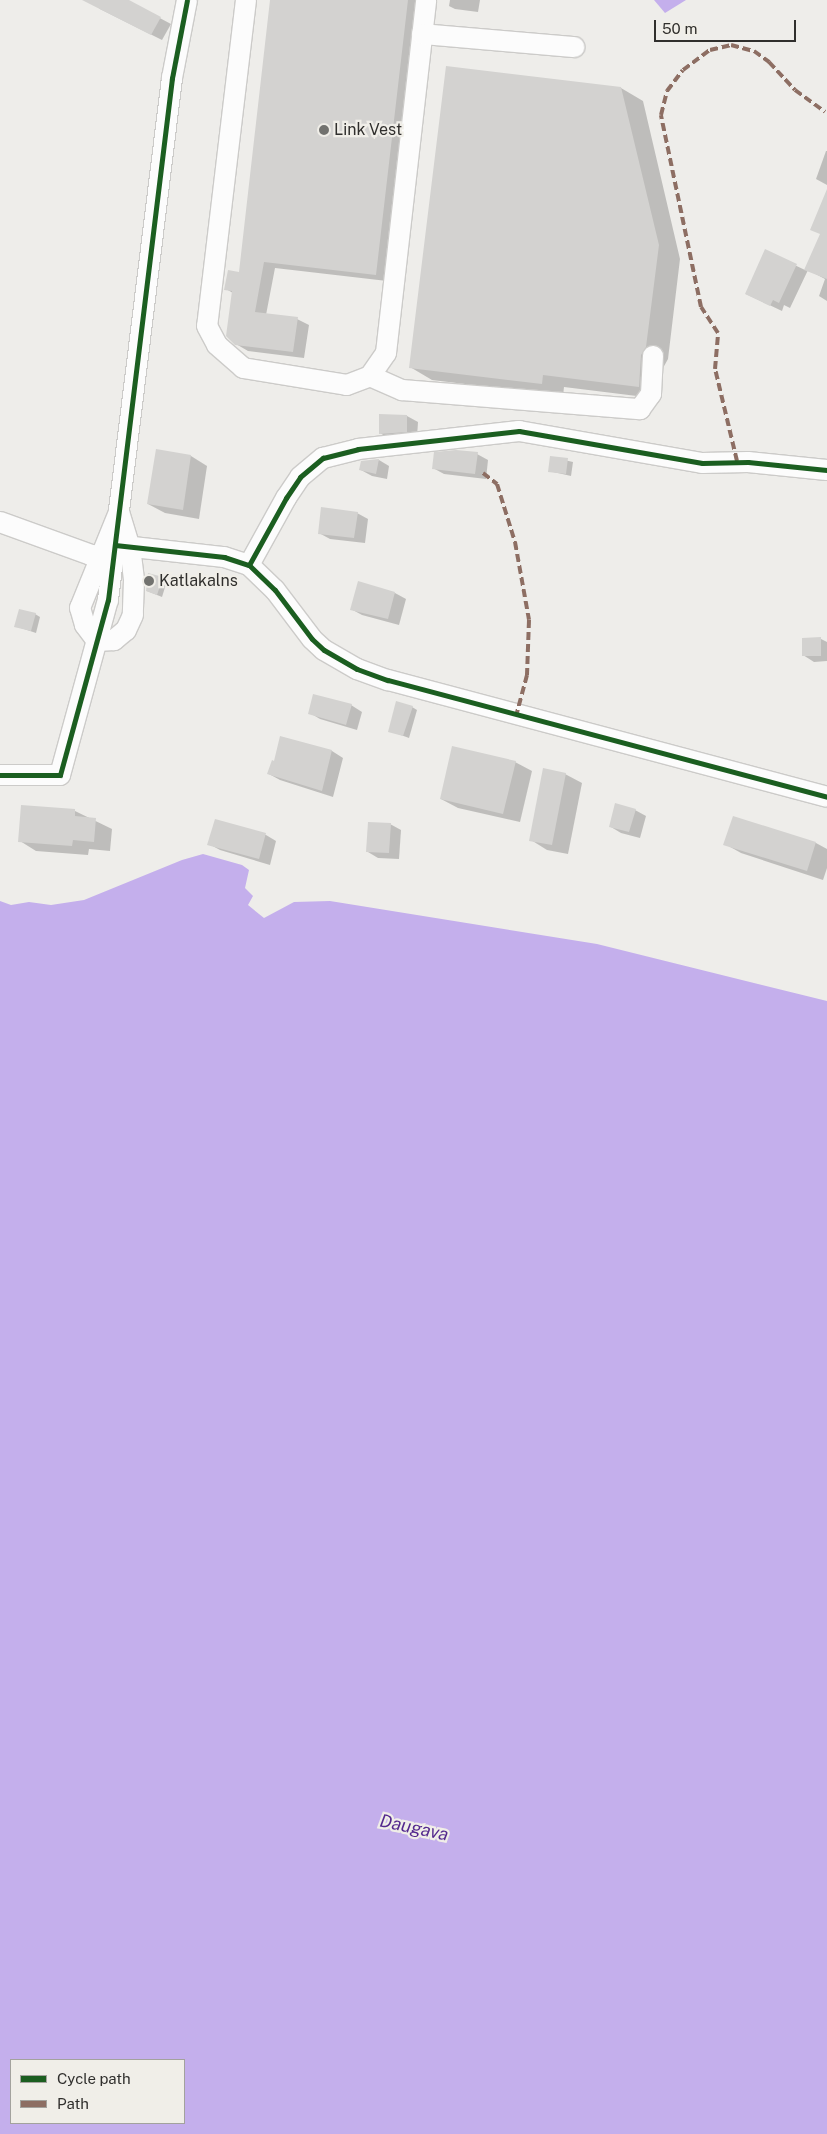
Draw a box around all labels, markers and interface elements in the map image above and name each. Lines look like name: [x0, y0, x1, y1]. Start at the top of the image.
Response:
scale bar: [657, 10, 800, 42]
text: 50 m: [662, 20, 697, 37]
place label: Link Vest: [334, 120, 403, 140]
marker: Link Vest: [318, 124, 330, 136]
place label: Katlakalns: [159, 571, 238, 591]
marker: Katlakalns: [143, 575, 155, 587]
water label: Daugava: [378, 1810, 450, 1846]
legend: [10, 2059, 185, 2124]
text: Cycle path: [57, 2070, 131, 2087]
text: Path: [57, 2095, 89, 2112]

